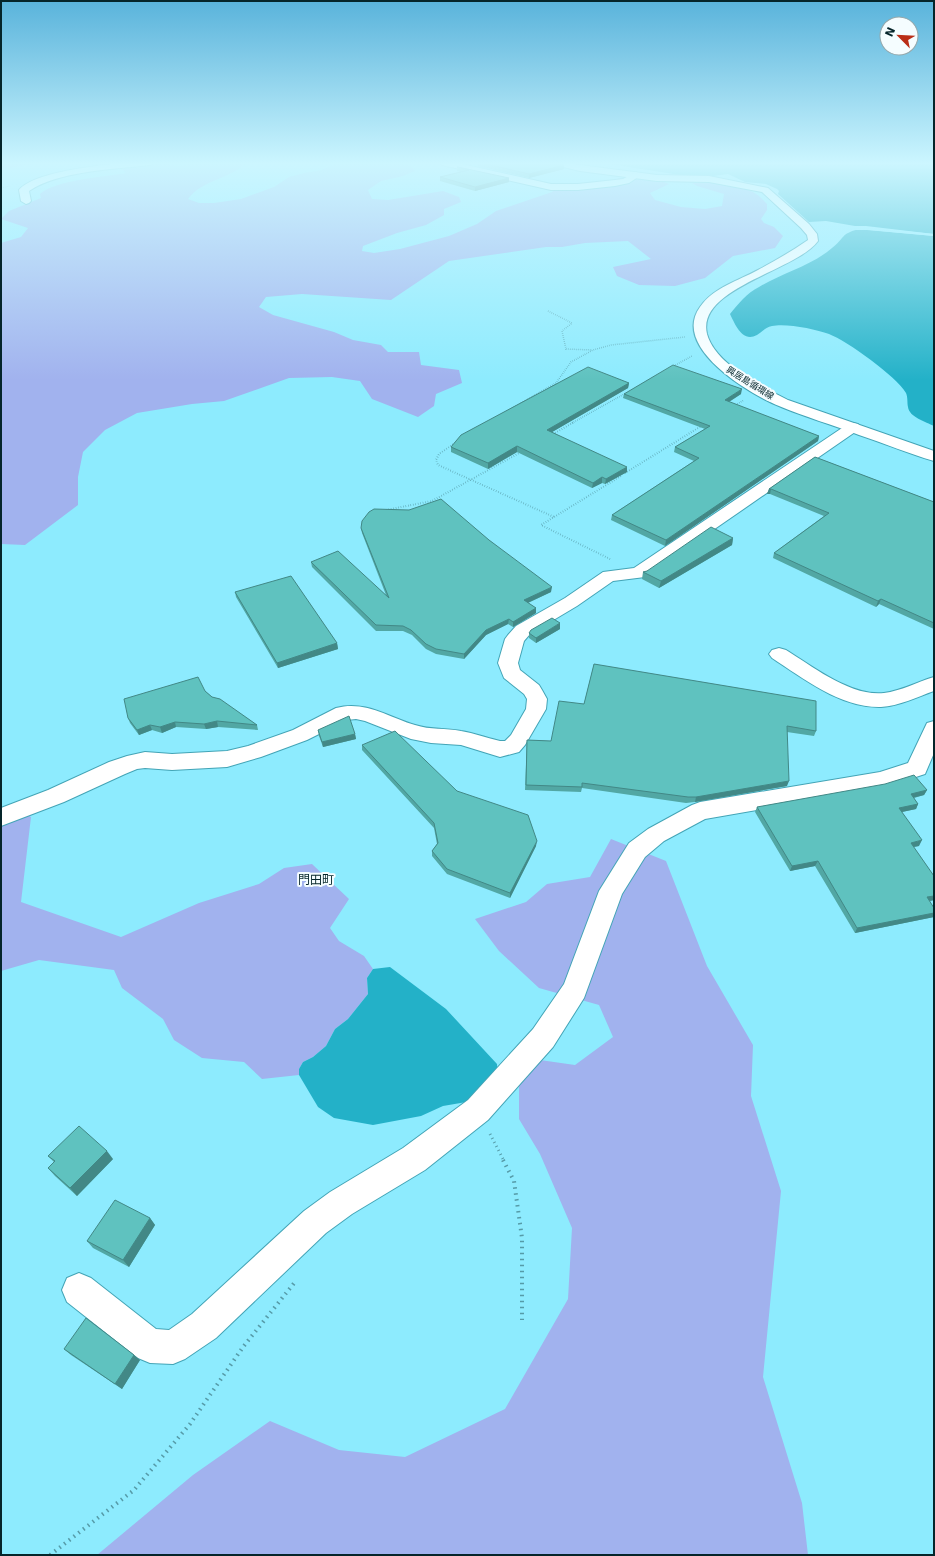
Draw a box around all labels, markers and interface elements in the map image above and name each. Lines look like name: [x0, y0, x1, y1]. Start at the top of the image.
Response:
north arrow: [879, 16, 919, 56]
text: N: [883, 25, 898, 39]
street label: 興居島循環線: [724, 364, 776, 402]
district label: 門田町: [298, 873, 334, 887]

